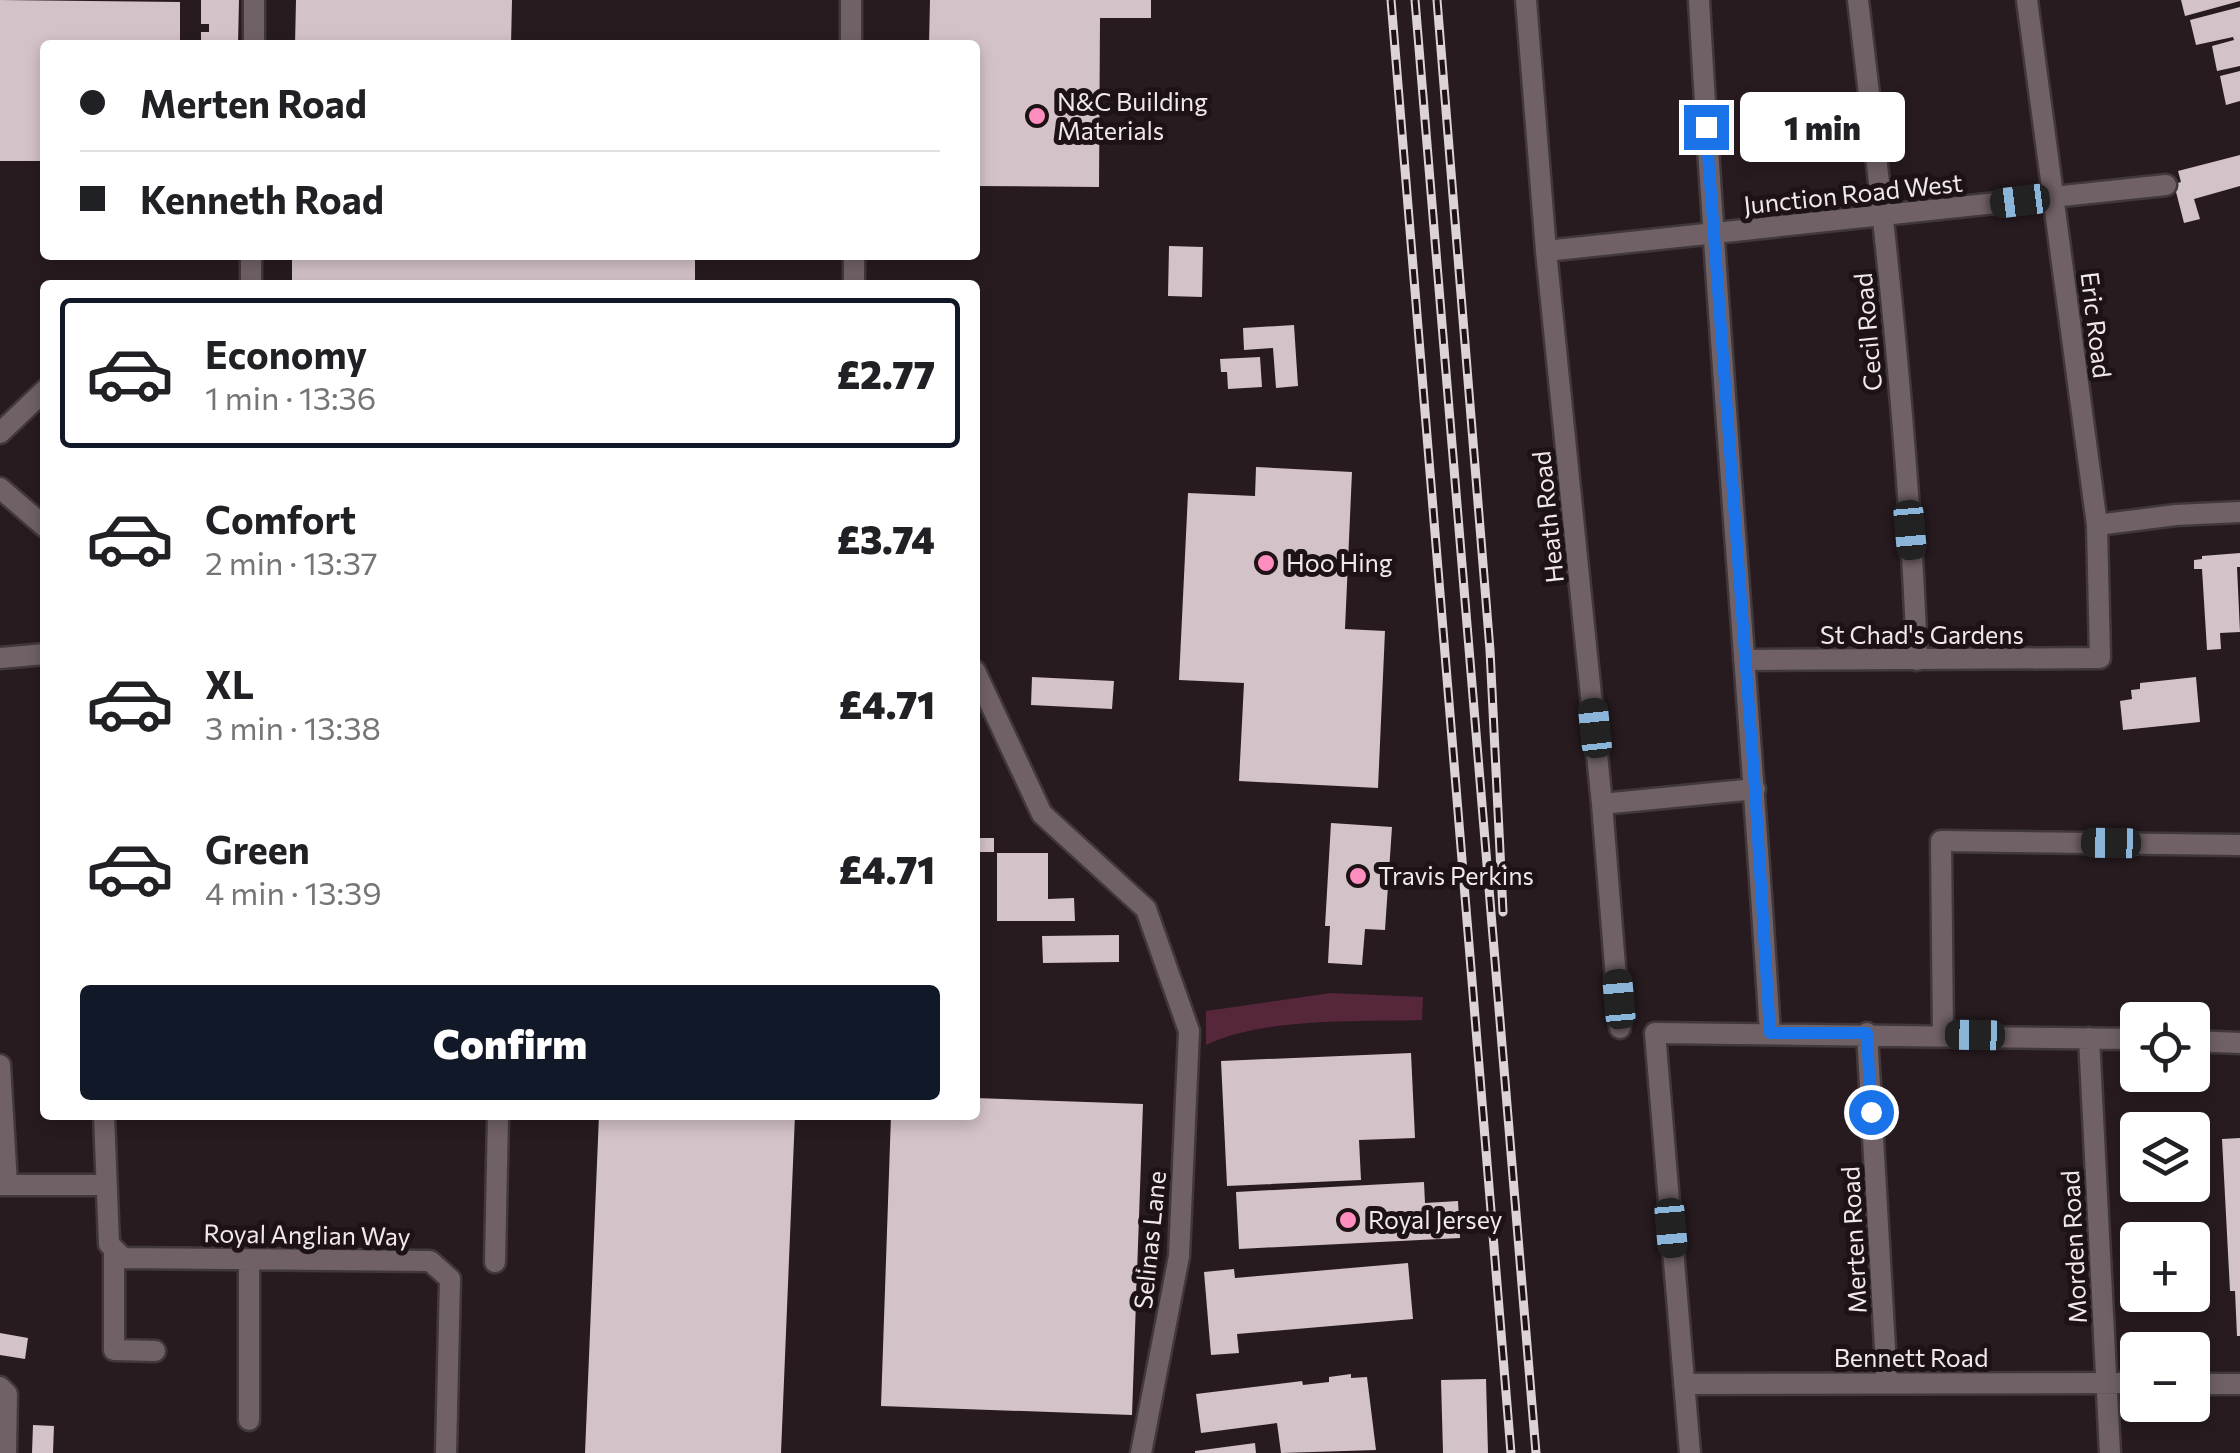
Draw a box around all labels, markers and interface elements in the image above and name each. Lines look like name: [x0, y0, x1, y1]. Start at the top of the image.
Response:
text: Merten Road: [140, 79, 367, 126]
place label: N&C Building Materials: [1057, 86, 1208, 145]
callout: 1 min: [1741, 92, 1906, 162]
marker: N&C Building Materials: [1026, 105, 1048, 127]
route end: [1684, 105, 1729, 150]
text: 1 min: [1784, 107, 1861, 147]
street label: Junction Road West: [1742, 167, 1964, 219]
text: Kenneth Road: [140, 175, 384, 222]
car: [1988, 182, 2052, 220]
street label: Eric Road: [2076, 270, 2118, 380]
street label: Cecil Road: [1847, 272, 1887, 392]
icon: car: [85, 328, 175, 418]
text: Economy: [205, 330, 367, 377]
text: £2.77: [837, 350, 935, 397]
text: 1 min · 13:36: [205, 377, 376, 417]
street label: Heath Road: [1525, 450, 1569, 585]
icon: car: [85, 493, 175, 583]
text: Comfort: [205, 495, 356, 542]
car: [1892, 499, 1928, 561]
text: £3.74: [837, 515, 935, 562]
text: 2 min · 13:37: [205, 542, 378, 582]
place label: Hoo Hing: [1286, 547, 1393, 577]
marker: Hoo Hing: [1255, 552, 1277, 574]
street label: St Chad's Gardens: [1820, 619, 2024, 649]
icon: car: [85, 658, 175, 748]
text: XL: [205, 660, 254, 707]
text: £4.71: [839, 680, 935, 727]
car: [1577, 697, 1613, 759]
text: 3 min · 13:38: [205, 707, 381, 747]
icon: car: [85, 823, 175, 913]
text: Green: [205, 825, 310, 872]
car: [2081, 827, 2141, 859]
text: £4.71: [839, 845, 935, 892]
place label: Travis Perkins: [1378, 860, 1534, 890]
marker: Travis Perkins: [1347, 865, 1369, 887]
text: 4 min · 13:39: [205, 872, 382, 912]
car: [1601, 968, 1637, 1030]
button: Confirm: [80, 985, 940, 1100]
map controls: [2120, 1002, 2210, 1422]
button: locate: [2120, 1002, 2210, 1092]
car: [1945, 1019, 2005, 1051]
route start: [1849, 1090, 1894, 1135]
button: layers: [2120, 1112, 2210, 1202]
street label: Merten Road: [1834, 1165, 1872, 1315]
street label: Selinas Lane: [1127, 1169, 1171, 1311]
street label: Morden Road: [2054, 1170, 2092, 1324]
car: [1653, 1197, 1689, 1259]
place label: Royal Jersey: [1368, 1204, 1503, 1234]
marker: Royal Jersey: [1337, 1209, 1359, 1231]
street label: Royal Anglian Way: [203, 1217, 411, 1251]
button: +: [2120, 1222, 2210, 1312]
button: −: [2120, 1332, 2210, 1422]
street label: Bennett Road: [1834, 1342, 1988, 1372]

